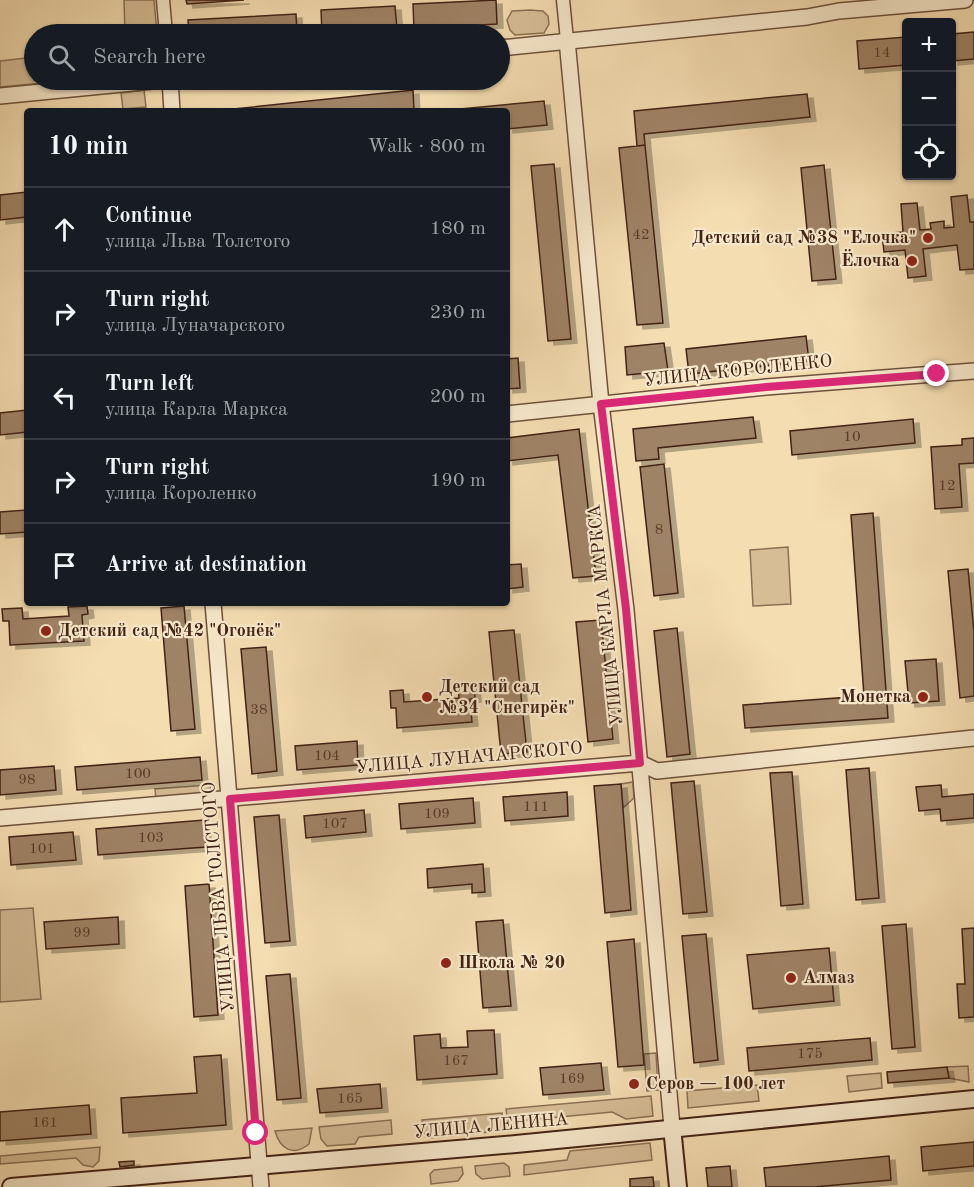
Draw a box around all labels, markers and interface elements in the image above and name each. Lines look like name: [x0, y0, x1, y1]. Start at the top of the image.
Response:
map controls: [902, 18, 956, 180]
button: +: [902, 18, 956, 72]
search box: [24, 24, 510, 90]
icon: search: [45, 41, 78, 74]
text: Search here: [93, 46, 206, 68]
house number: 14: [873, 46, 891, 61]
button: −: [902, 72, 956, 126]
button: locate: [902, 126, 956, 180]
text: 10 min: [48, 134, 128, 160]
text: Walk · 800 m: [367, 137, 486, 157]
text: Continue: [105, 205, 192, 227]
icon: ahead: [48, 213, 81, 246]
text: 180 m: [430, 219, 486, 239]
house number: 42: [632, 228, 650, 243]
place label: Детский сад №38 "Елочка": [692, 229, 916, 247]
marker: Детский сад №38 "Елочка": [921, 231, 935, 245]
text: улица Льва Толстого: [105, 232, 290, 252]
place label: Ёлочка: [841, 249, 900, 270]
marker: Ёлочка: [905, 254, 919, 268]
text: Turn right: [105, 289, 209, 311]
icon: right: [48, 297, 81, 330]
text: 230 m: [430, 303, 486, 323]
text: улица Луначарского: [105, 316, 285, 336]
street label: УЛИЦА КОРОЛЕНКО: [643, 352, 833, 390]
route end: [923, 360, 949, 386]
text: Turn left: [105, 373, 194, 395]
icon: left: [48, 381, 81, 414]
text: 200 m: [430, 387, 486, 407]
text: улица Карла Маркса: [105, 400, 288, 420]
house number: 10: [843, 430, 861, 445]
text: Turn right: [105, 457, 209, 479]
icon: right: [48, 465, 81, 498]
text: 190 m: [430, 471, 486, 491]
house number: 12: [938, 479, 956, 494]
text: улица Короленко: [105, 484, 257, 504]
street label: УЛИЦА КАРЛА МАРКСА: [585, 503, 627, 727]
house number: 8: [655, 523, 663, 538]
icon: arrive: [48, 549, 81, 582]
text: Arrive at destination: [105, 554, 307, 576]
place label: Детский сад №42 "Огонёк": [58, 622, 281, 640]
marker: Детский сад №42 "Огонёк": [39, 624, 53, 638]
place label: Детский сад №34 "Снегирёк": [439, 678, 575, 717]
place label: Монетка: [840, 688, 911, 706]
marker: Детский сад №34 "Снегирёк": [420, 690, 434, 704]
marker: Монетка: [916, 690, 930, 704]
house number: 38: [250, 703, 268, 718]
street label: УЛИЦА ЛУНАЧАРСКОГО: [355, 739, 583, 777]
house number: 104: [314, 749, 340, 764]
house number: 100: [125, 767, 151, 782]
house number: 98: [18, 773, 36, 788]
street label: УЛИЦА ЛЬВА ТОЛСТОГО: [200, 781, 238, 1013]
house number: 111: [523, 800, 549, 815]
house number: 109: [424, 807, 450, 822]
house number: 107: [322, 817, 348, 832]
house number: 103: [138, 831, 164, 846]
house number: 101: [29, 842, 55, 857]
house number: 99: [73, 926, 91, 941]
place label: Школа № 20: [458, 954, 565, 972]
marker: Школа № 20: [439, 956, 453, 970]
place label: Алмаз: [803, 969, 855, 987]
marker: Алмаз: [784, 971, 798, 985]
house number: 175: [797, 1047, 823, 1062]
house number: 167: [443, 1054, 469, 1069]
house number: 169: [559, 1072, 585, 1087]
place label: Серов — 100 лет: [646, 1075, 786, 1093]
marker: Серов — 100 лет: [627, 1077, 641, 1091]
house number: 165: [337, 1092, 363, 1107]
street label: УЛИЦА ЛЕНИНА: [413, 1110, 570, 1142]
house number: 161: [32, 1116, 58, 1131]
route start: [242, 1119, 268, 1145]

